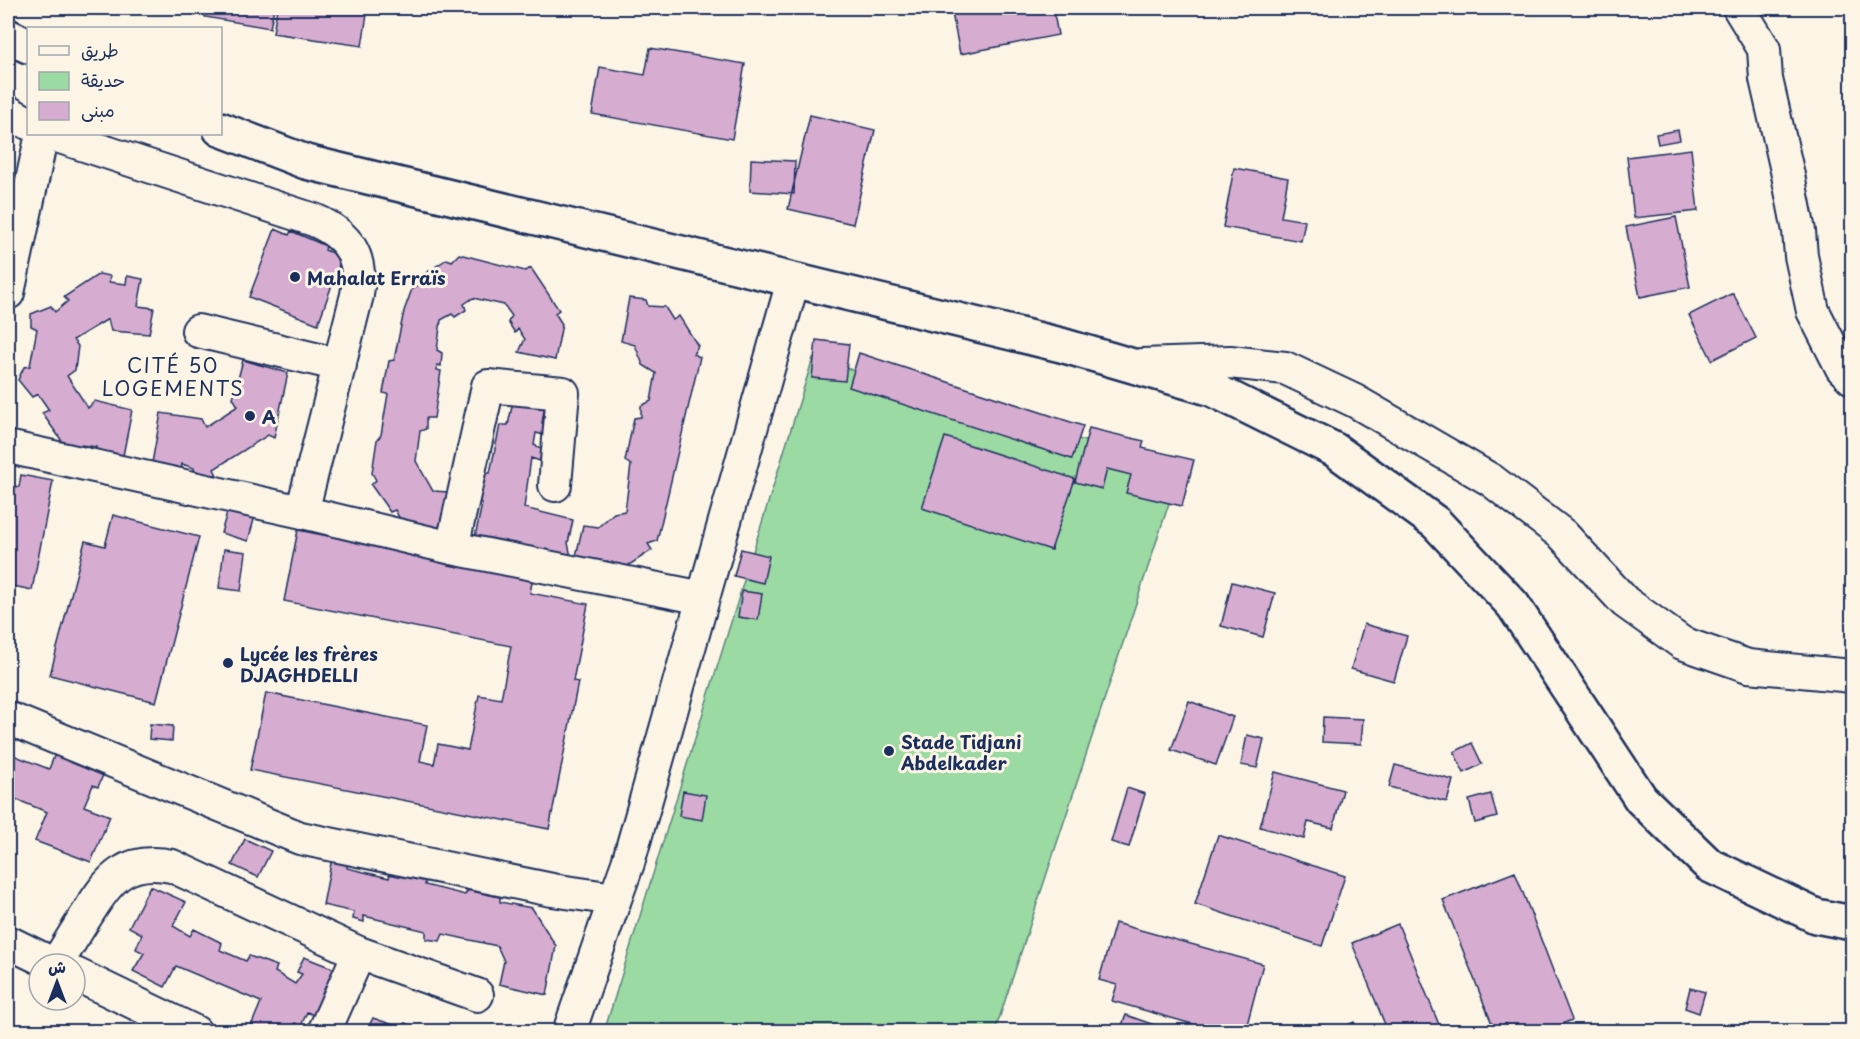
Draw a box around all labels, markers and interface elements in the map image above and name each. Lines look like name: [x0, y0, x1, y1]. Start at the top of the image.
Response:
legend: [27, 27, 222, 135]
text: طريق: [81, 36, 119, 63]
text: حديقة: [81, 66, 125, 93]
text: مبنى: [81, 96, 115, 123]
place label: Mahalat Erraïs: [307, 264, 446, 291]
marker: Mahalat Erraïs: [288, 270, 302, 284]
district label: CITÉ 50 LOGEMENTS: [102, 350, 244, 403]
place label: A: [262, 403, 276, 430]
marker: A: [243, 409, 257, 423]
place label: Lycée les frères DJAGHDELLI: [240, 640, 378, 688]
marker: Lycée les frères DJAGHDELLI: [221, 656, 235, 670]
place label: Stade Tidjani Abdelkader: [900, 728, 1021, 776]
marker: Stade Tidjani Abdelkader: [882, 744, 896, 758]
north arrow: [27, 952, 87, 1012]
text: ش: [48, 954, 66, 978]

